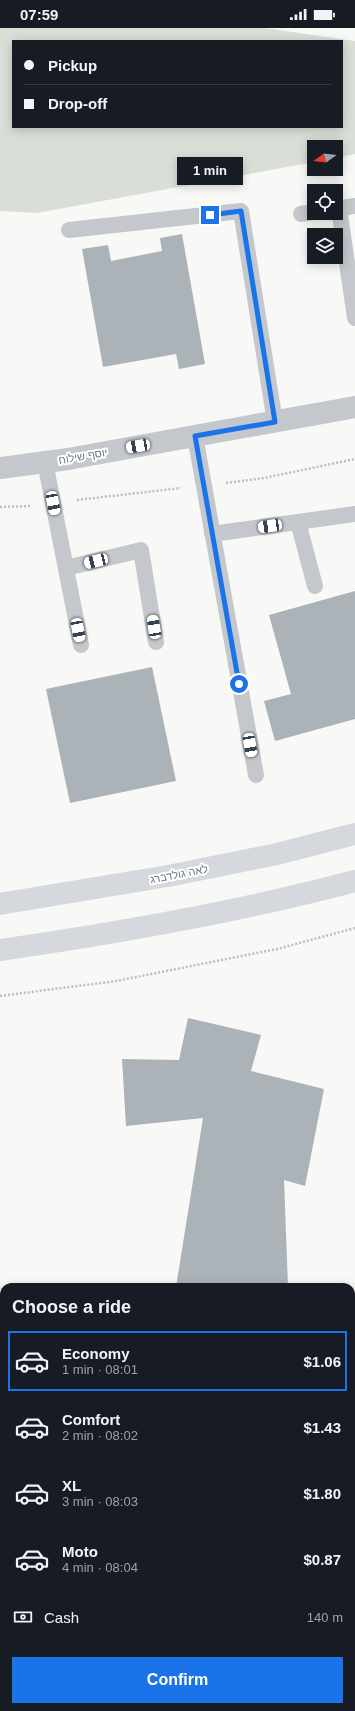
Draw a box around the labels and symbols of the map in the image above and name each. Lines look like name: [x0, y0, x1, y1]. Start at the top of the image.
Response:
north arrow: [307, 140, 343, 176]
callout: 1 min: [177, 157, 243, 185]
route end: [201, 206, 219, 224]
car: [125, 438, 151, 454]
street label: יוסף שילוח: [58, 446, 108, 466]
car: [45, 490, 61, 516]
car: [257, 518, 283, 534]
car: [83, 552, 109, 570]
car: [146, 614, 162, 640]
car: [70, 617, 86, 643]
route start: [230, 675, 248, 693]
car: [242, 732, 258, 758]
street label: לאה גולדברג: [149, 863, 209, 885]

